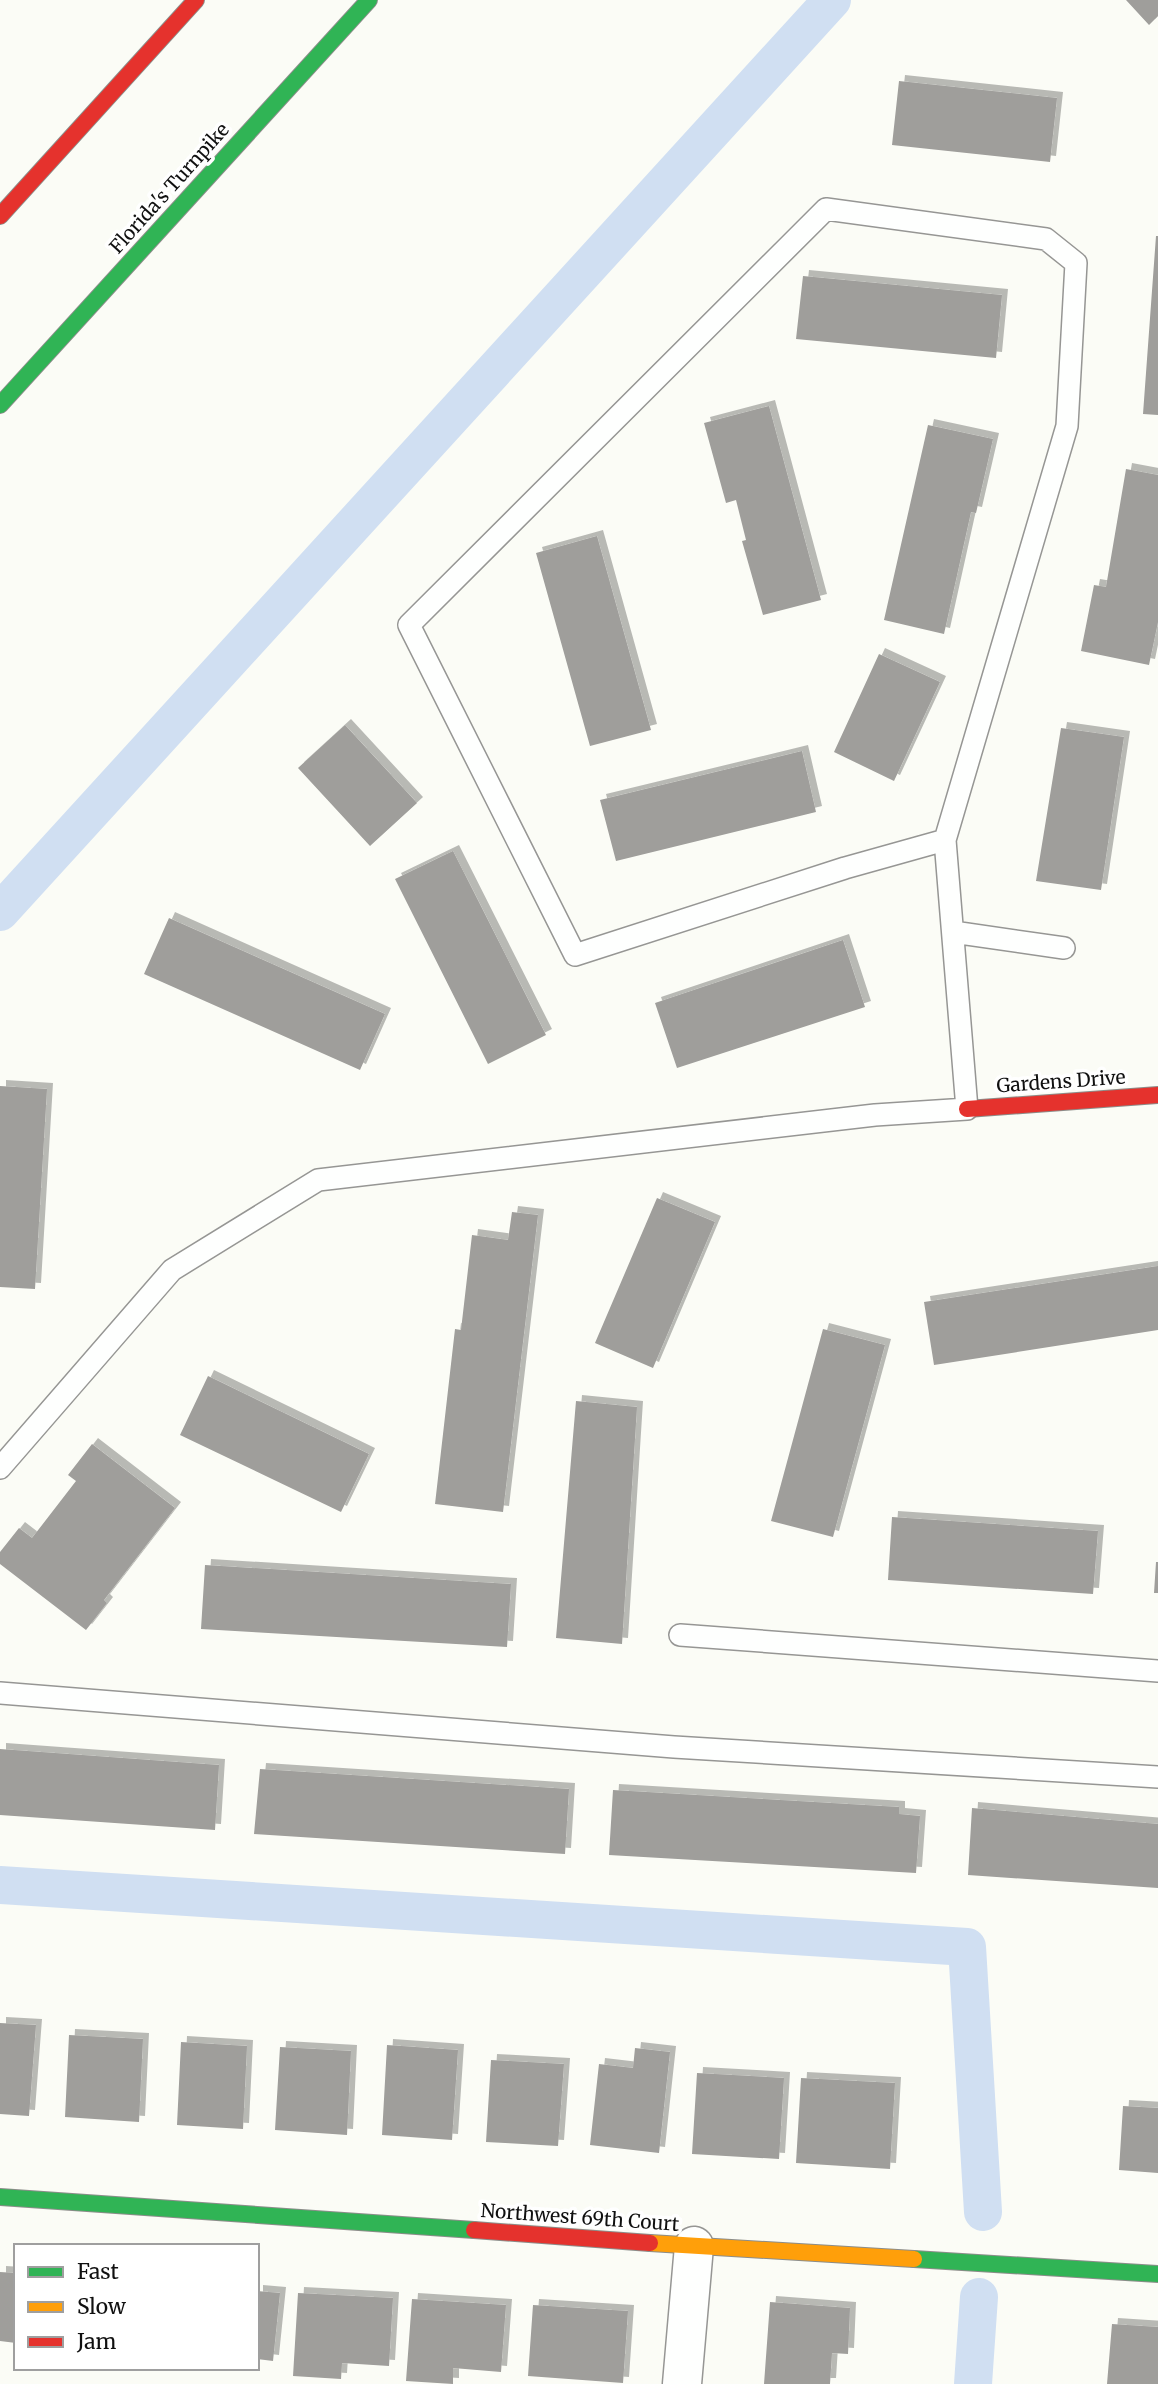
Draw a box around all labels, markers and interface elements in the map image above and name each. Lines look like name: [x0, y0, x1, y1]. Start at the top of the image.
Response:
street label: Florida's Turnpike: [104, 118, 234, 258]
street label: Gardens Drive: [996, 1065, 1126, 1097]
street label: Northwest 69th Court: [480, 2198, 681, 2236]
legend: [14, 2244, 259, 2370]
text: Fast: [77, 2258, 119, 2285]
text: Slow: [77, 2293, 126, 2320]
text: Jam: [76, 2328, 116, 2355]

